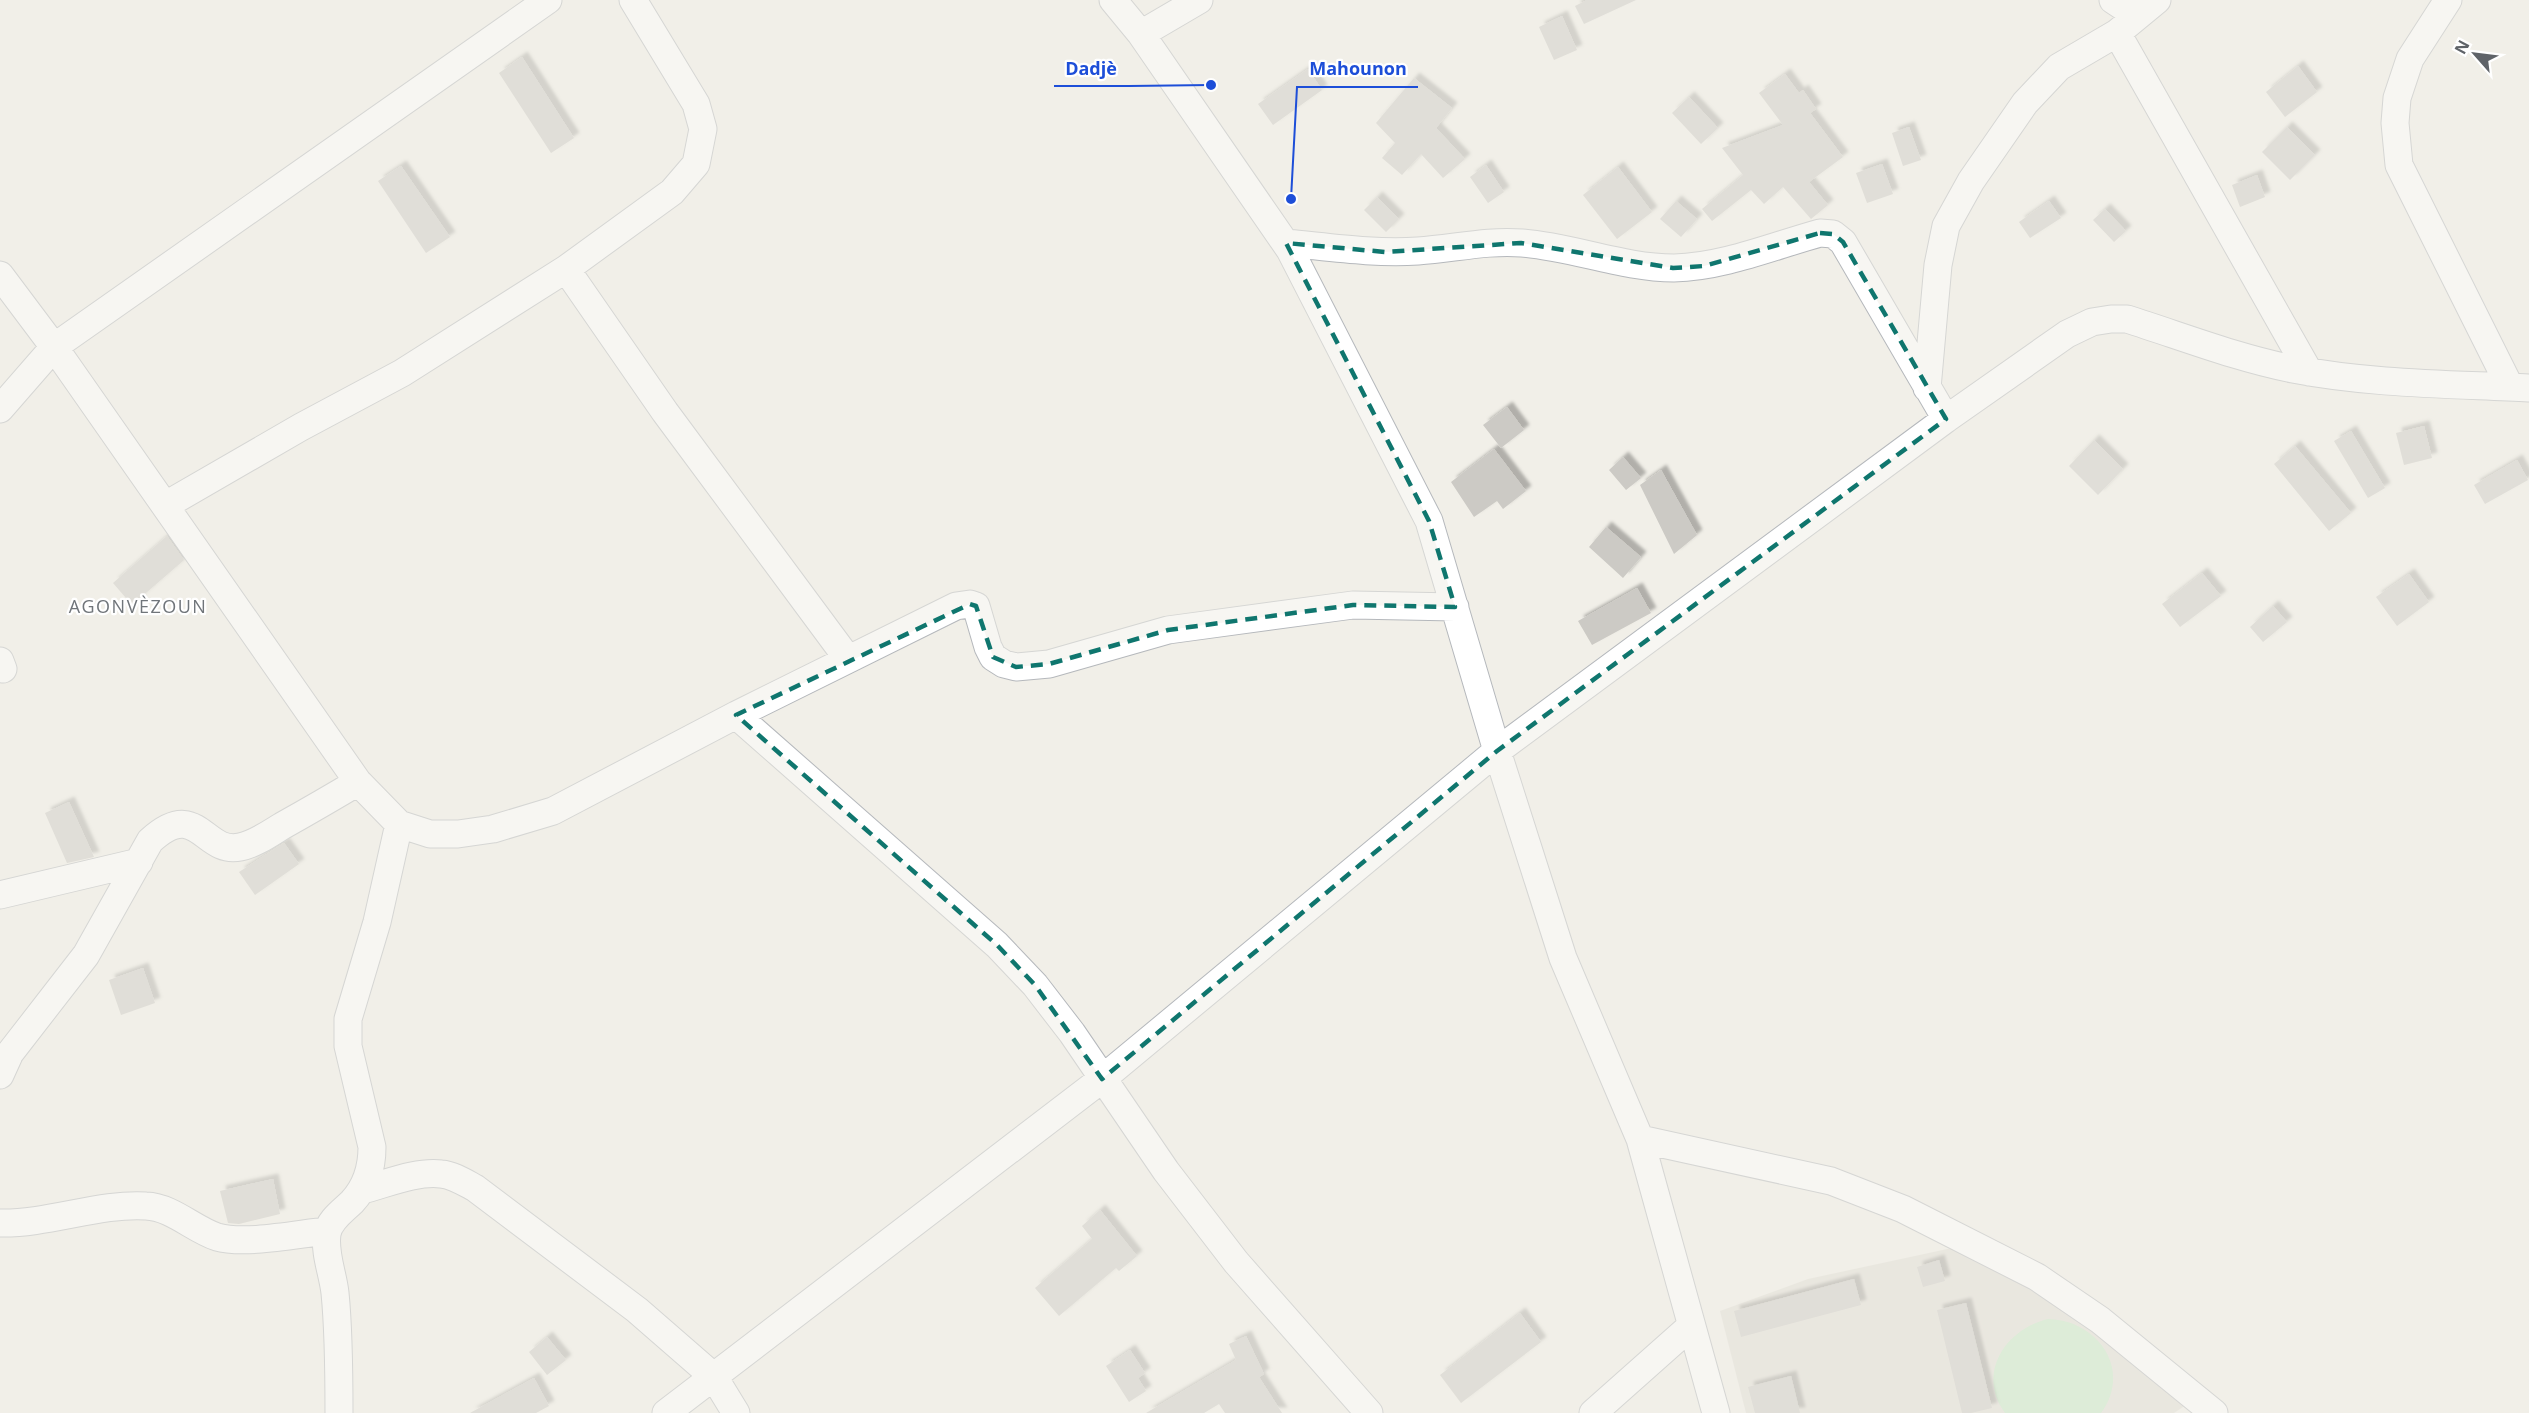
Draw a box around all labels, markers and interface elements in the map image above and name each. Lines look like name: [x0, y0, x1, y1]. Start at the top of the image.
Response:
north arrow: [2445, 24, 2505, 84]
text: N: [2449, 36, 2475, 58]
callout: Dadjè: [1054, 50, 1129, 86]
callout: Mahounon: [1297, 51, 1418, 87]
text: Dadjè: [1065, 56, 1117, 80]
text: Mahounon: [1309, 56, 1407, 80]
district label: AGONVÈZOUN: [69, 594, 207, 618]

